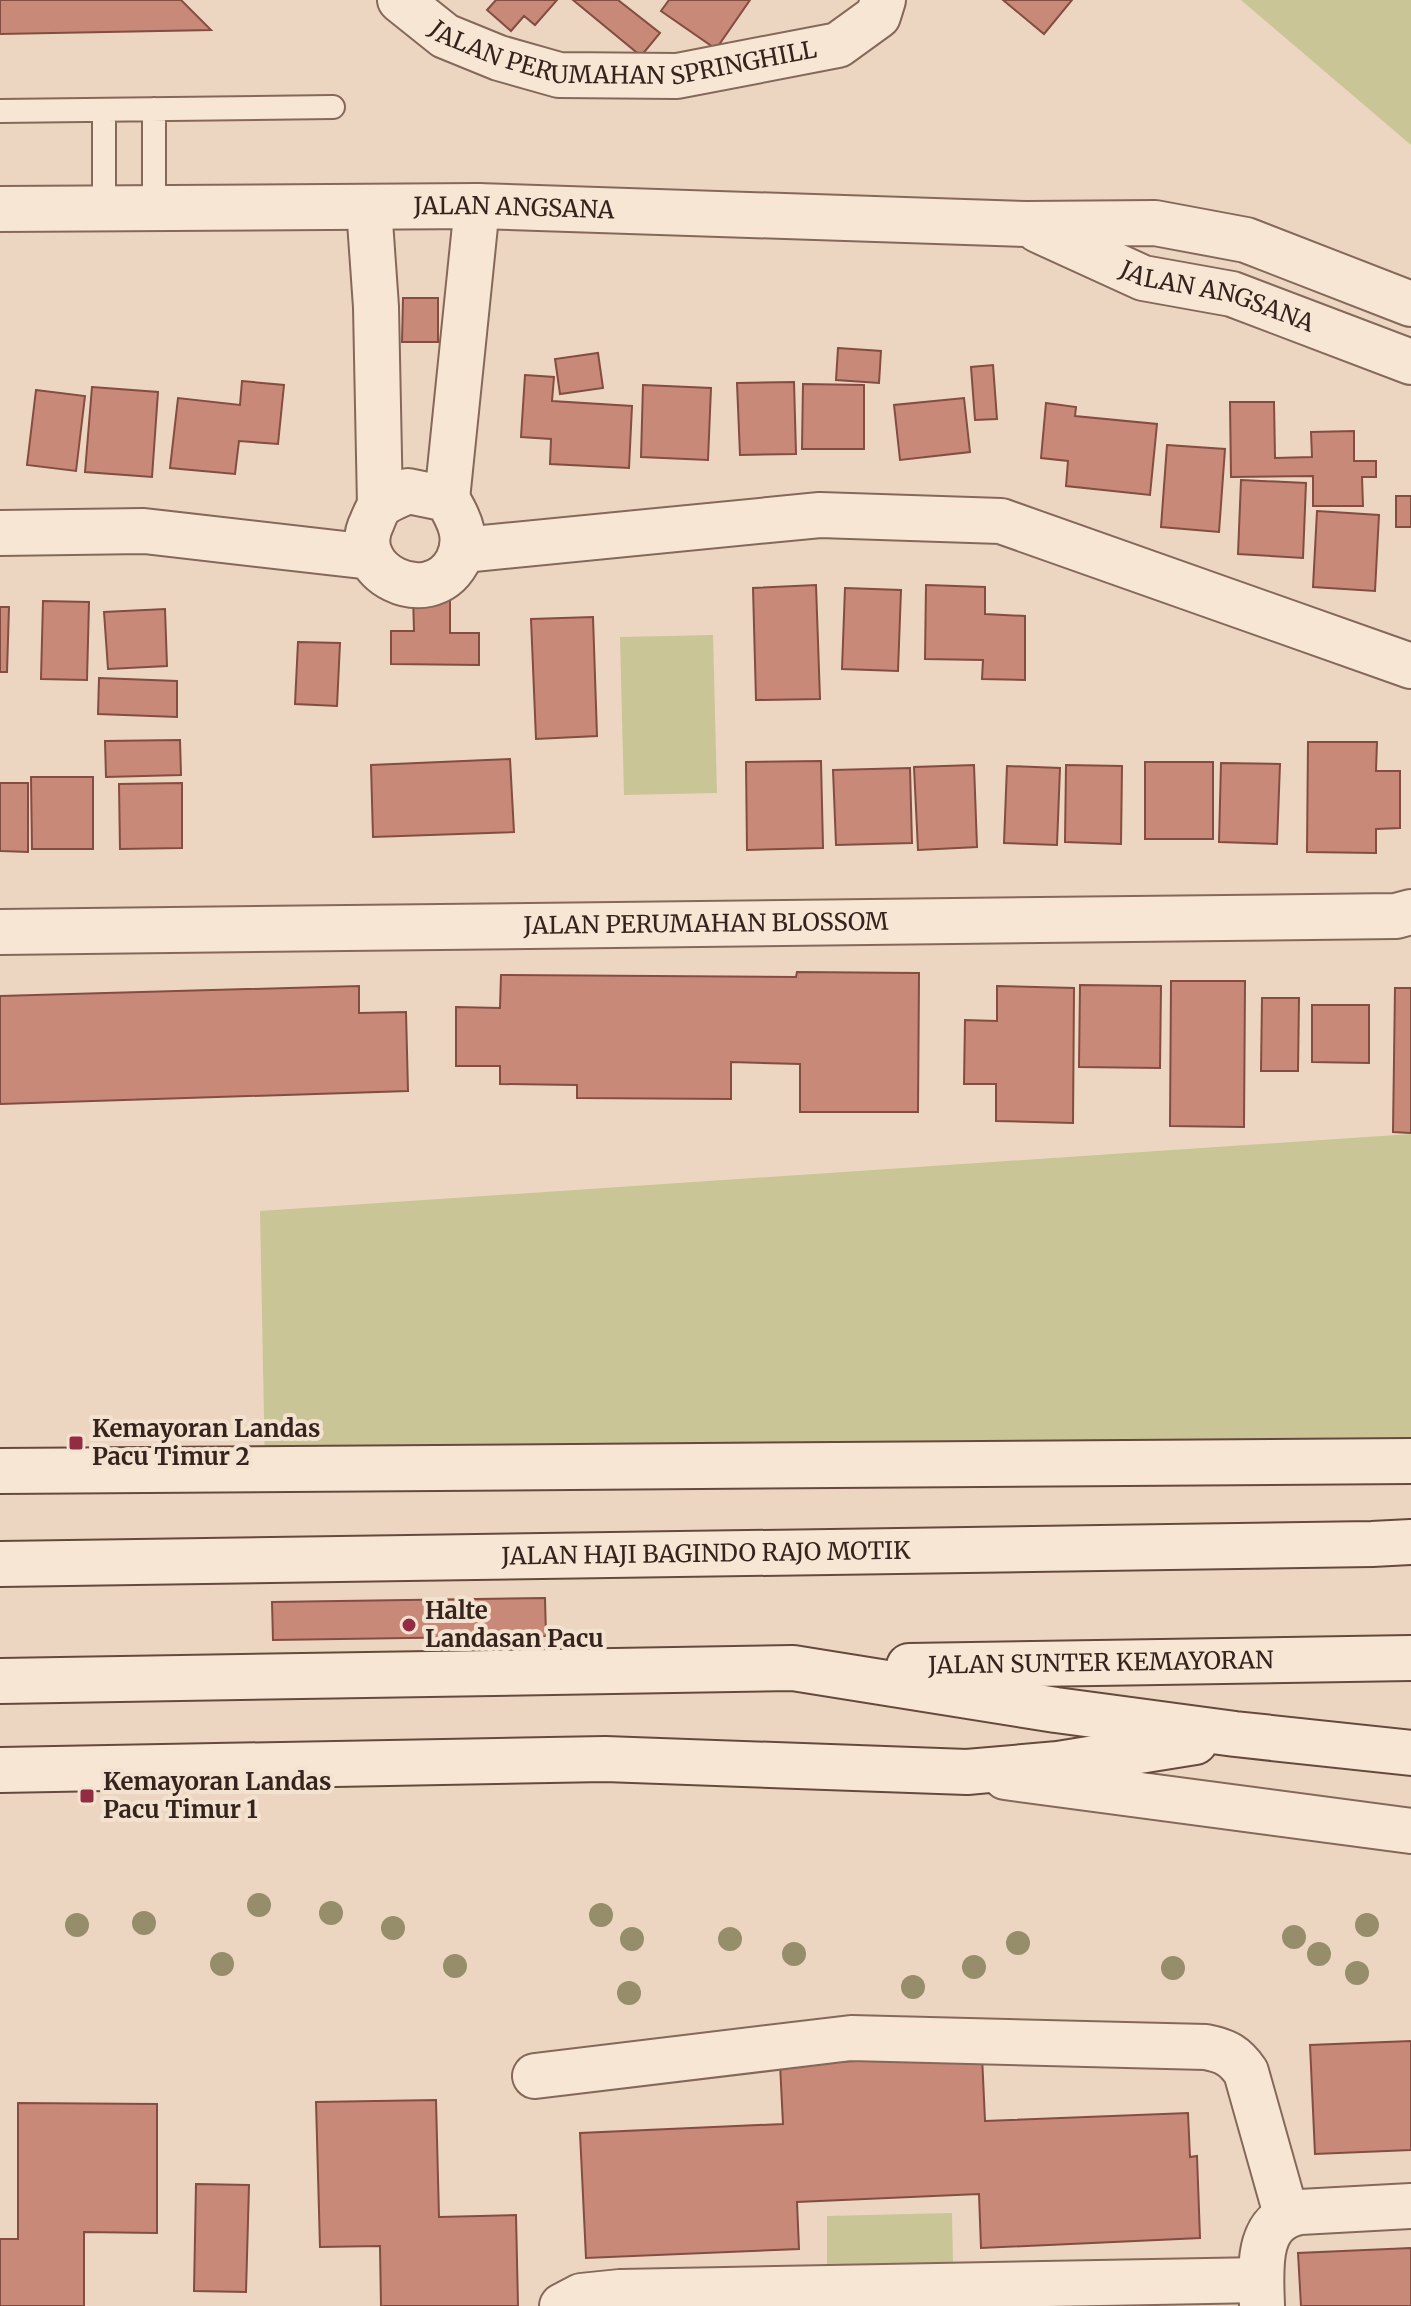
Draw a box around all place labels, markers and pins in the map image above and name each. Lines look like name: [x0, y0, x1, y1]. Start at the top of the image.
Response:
place label: Kemayoran Landas Pacu Timur 2: [92, 1413, 320, 1472]
marker: Kemayoran Landas Pacu Timur 2: [67, 1434, 85, 1452]
place label: Halte Landasan Pacu: [425, 1595, 604, 1654]
marker: Halte Landasan Pacu: [400, 1616, 418, 1634]
place label: Kemayoran Landas Pacu Timur 1: [103, 1766, 331, 1825]
marker: Kemayoran Landas Pacu Timur 1: [78, 1787, 96, 1805]

